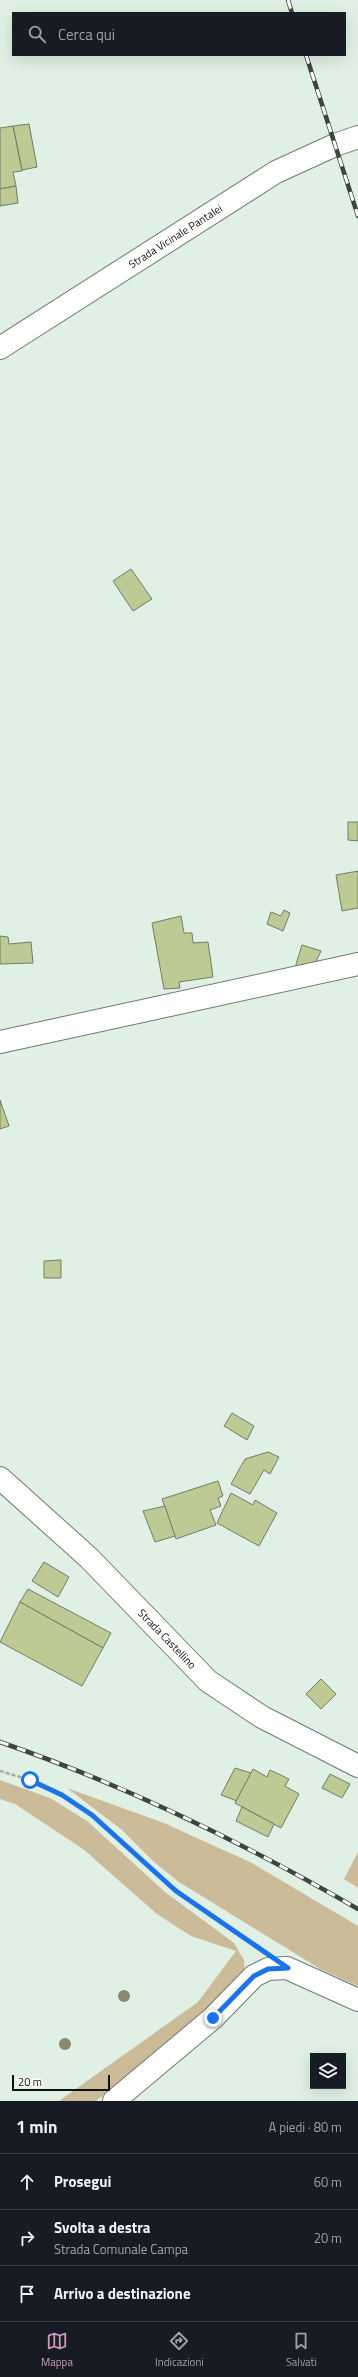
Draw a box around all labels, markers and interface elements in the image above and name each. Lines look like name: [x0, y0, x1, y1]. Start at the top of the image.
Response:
search box: [12, 12, 346, 56]
icon: search: [26, 23, 48, 45]
text: Cerca qui: [58, 23, 115, 46]
street label: Strada Vicinale Pantalei: [125, 200, 225, 272]
street label: Strada Castellino: [134, 1605, 200, 1673]
route start: [21, 1771, 39, 1789]
route end: [204, 2009, 222, 2027]
map controls: [310, 2053, 346, 2089]
button: layers: [310, 2053, 346, 2089]
scale bar: [12, 2073, 110, 2092]
text: 20 m: [18, 2074, 42, 2090]
text: 1 min: [16, 2114, 57, 2140]
text: A piedi · 80 m: [269, 2117, 342, 2137]
text: Prosegui: [54, 2170, 111, 2193]
icon: ahead: [16, 2171, 38, 2193]
text: 60 m: [314, 2172, 342, 2192]
text: Svolta a destra: [54, 2216, 151, 2239]
icon: right: [16, 2227, 38, 2249]
text: 20 m: [314, 2228, 342, 2248]
text: Strada Comunale Campa: [54, 2239, 188, 2259]
text: Arrivo a destinazione: [54, 2282, 191, 2305]
icon: arrive: [16, 2283, 38, 2305]
tab: Mappa: [41, 2330, 73, 2370]
tab: Indicazioni: [155, 2330, 204, 2370]
tab: Salvati: [286, 2330, 317, 2370]

